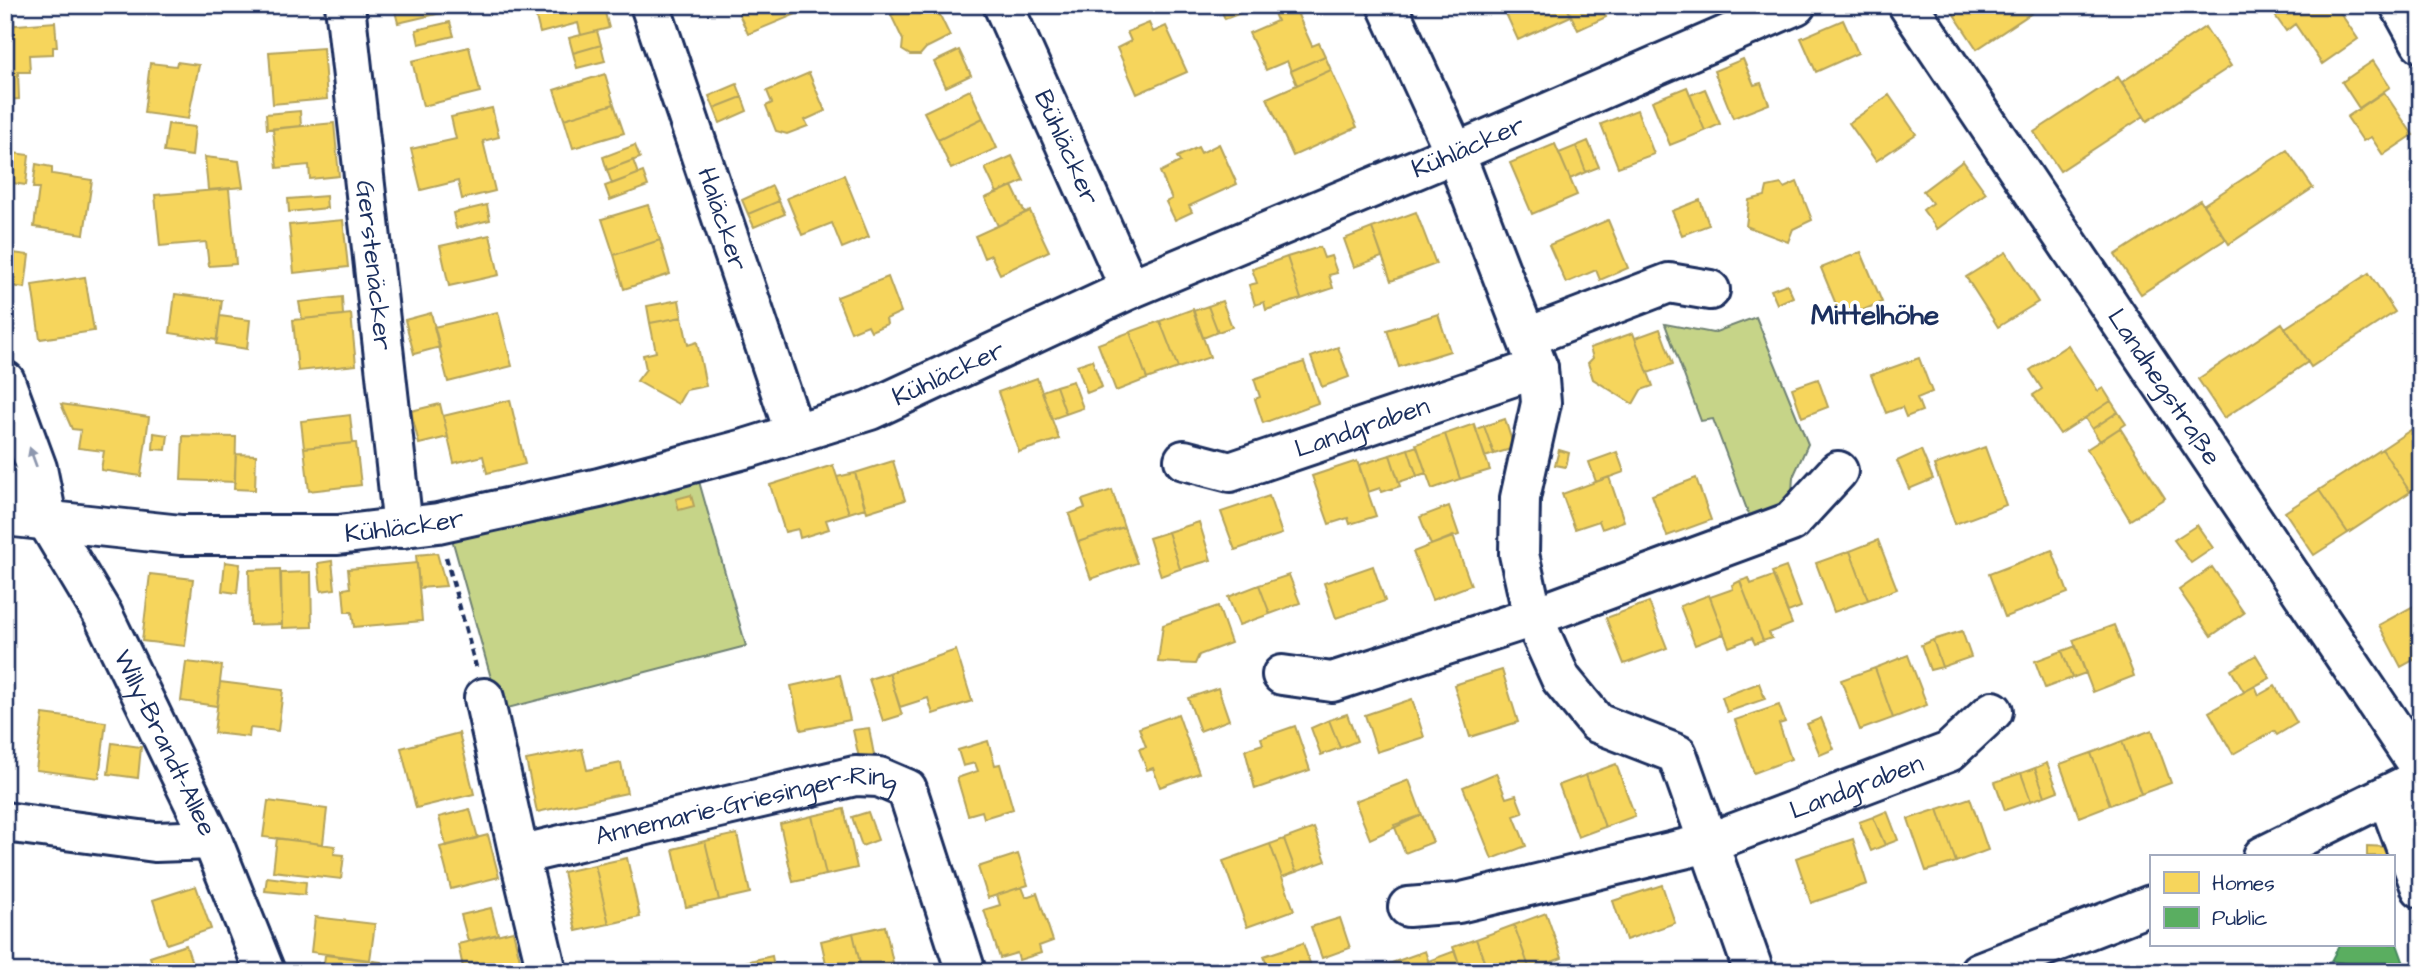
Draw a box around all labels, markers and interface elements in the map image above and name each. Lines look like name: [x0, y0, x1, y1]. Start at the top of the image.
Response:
street label: Bühläcker: [1025, 84, 1108, 211]
street label: Kühläcker: [1406, 107, 1530, 187]
street label: Haläcker: [688, 163, 757, 276]
street label: Gerstenäcker: [347, 178, 401, 352]
district label: Mittelhöhe: [1811, 296, 1939, 335]
street label: Landhegstraße: [2099, 302, 2230, 473]
street label: Kühläcker: [886, 332, 1010, 415]
street label: Landgraben: [1290, 388, 1434, 467]
one-way arrow: [27, 446, 38, 467]
street label: Kühläcker: [343, 500, 467, 552]
street label: Willy-Brandt-Allee: [105, 644, 225, 842]
street label: Landgraben: [1785, 745, 1928, 829]
street label: Annemarie-Griesinger-Ring: [592, 758, 904, 854]
legend: [2150, 855, 2394, 946]
text: Homes: [2212, 869, 2275, 898]
text: Public: [2212, 904, 2268, 933]

